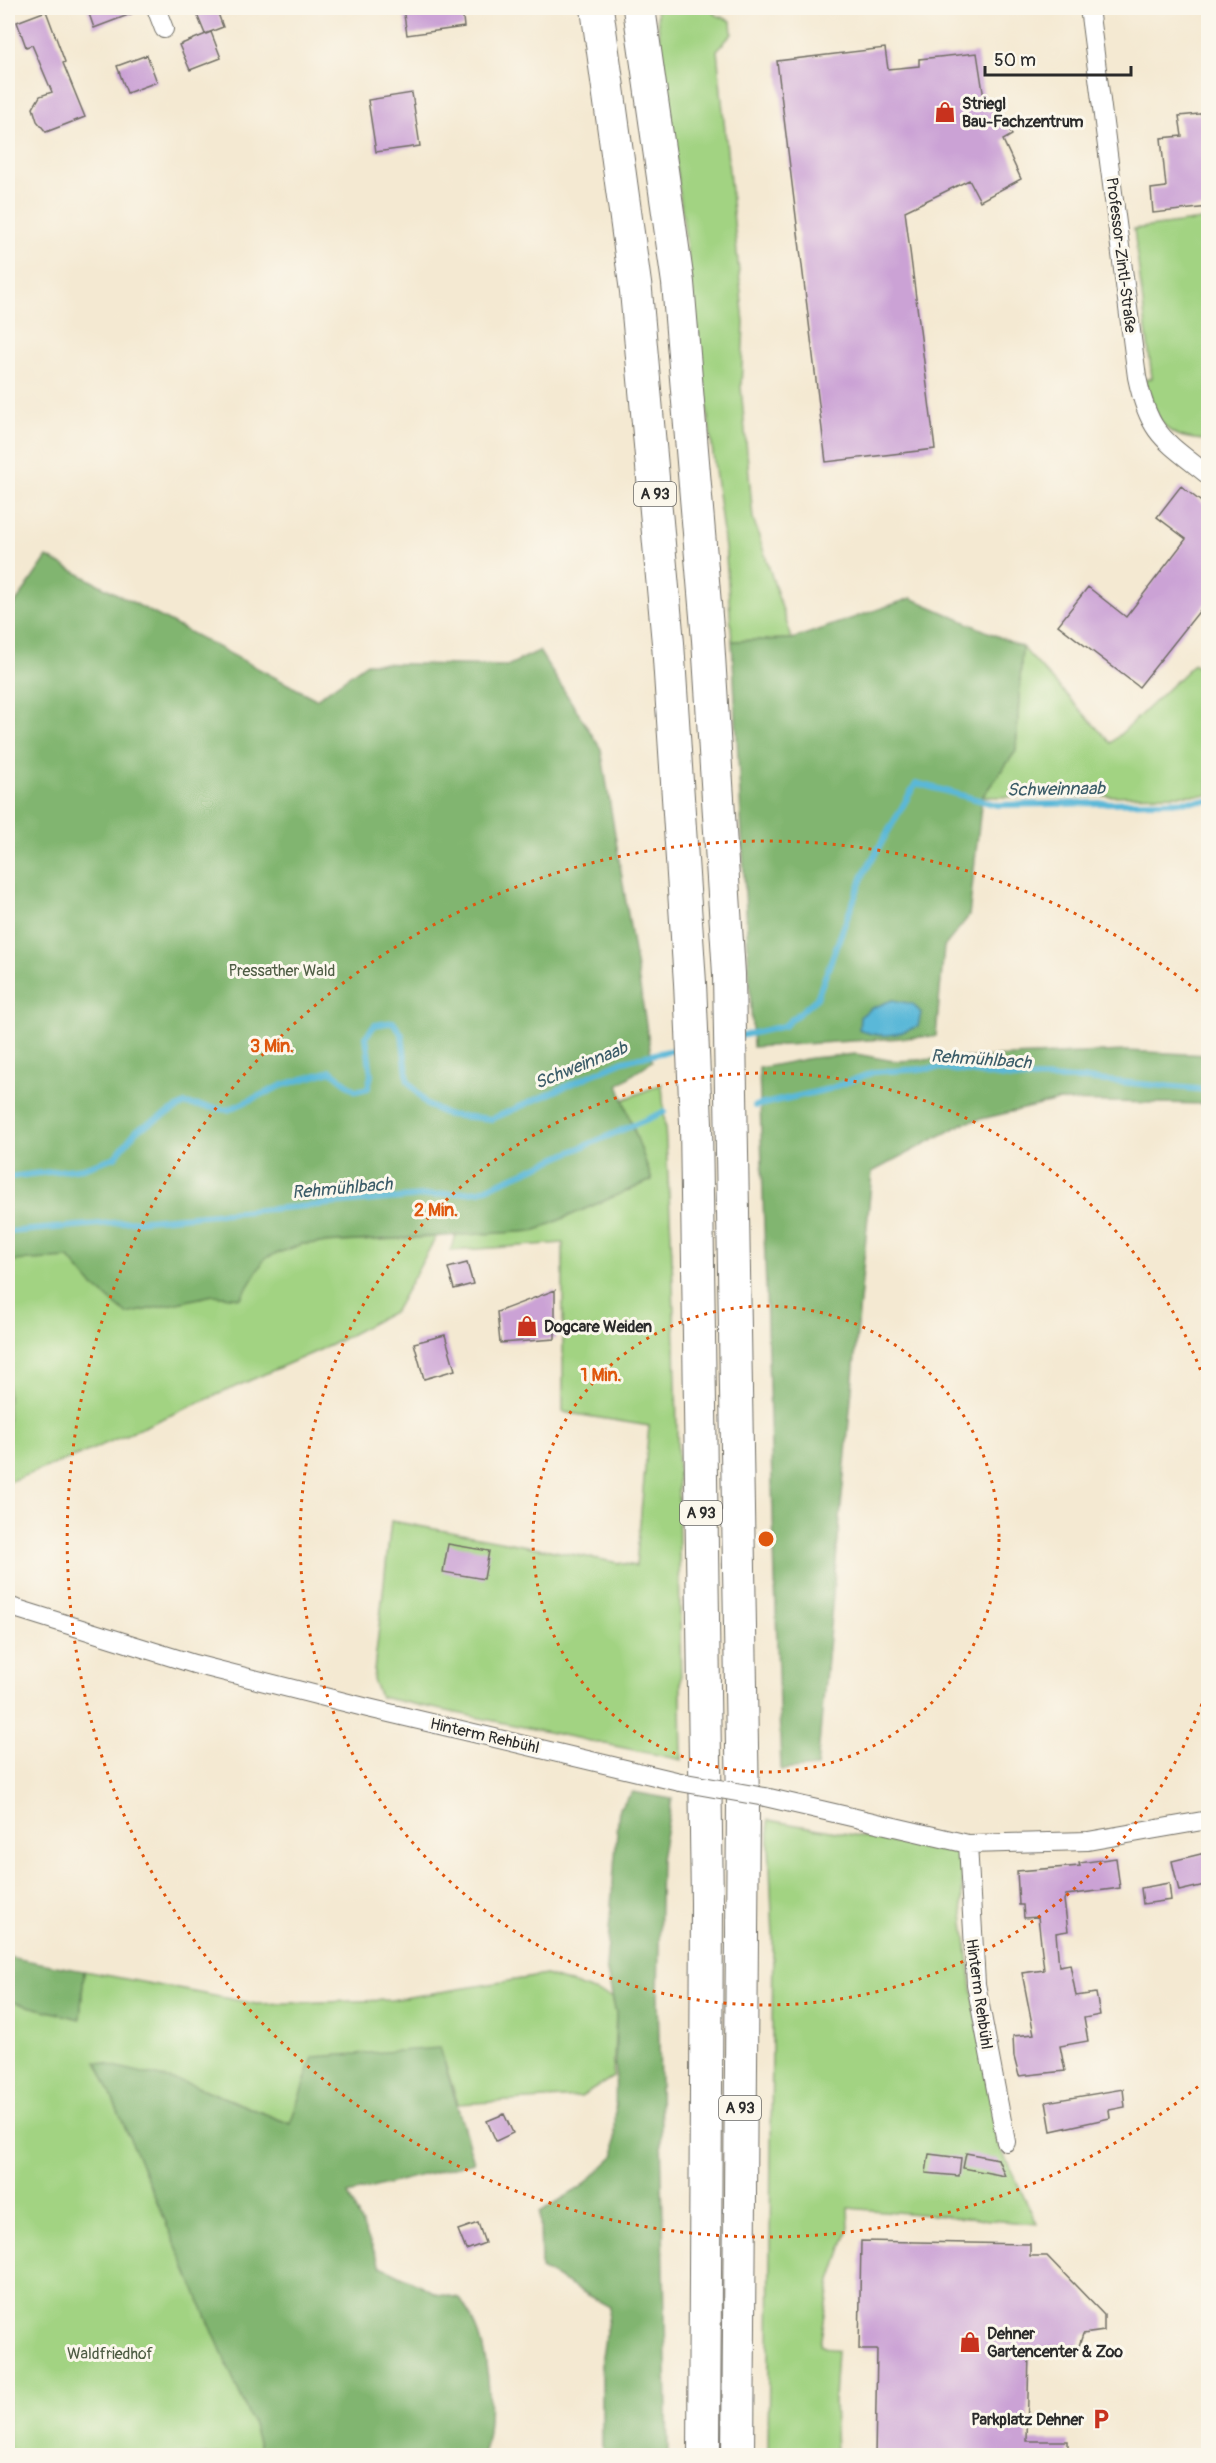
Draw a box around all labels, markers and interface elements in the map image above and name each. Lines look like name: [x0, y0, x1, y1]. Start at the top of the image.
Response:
scale bar: [985, 39, 1130, 77]
text: 50 m: [994, 49, 1036, 72]
place label: Striegl Bau-Fachzentrum: [962, 94, 1084, 132]
shop icon: Striegl Bau-Fachzentrum: [933, 100, 957, 124]
street label: Professor-Zintl-Straße: [1102, 176, 1140, 334]
road number: A 93: [634, 482, 676, 506]
water label: Schweinnaab: [1007, 777, 1106, 802]
park label: Pressather Wald: [229, 961, 335, 981]
text: 3 Min.: [250, 1035, 294, 1058]
water label: Schweinnaab: [531, 1036, 632, 1094]
water label: Rehmühlbach: [930, 1045, 1033, 1075]
water label: Rehmühlbach: [291, 1173, 395, 1204]
text: 2 Min.: [414, 1199, 458, 1222]
shop icon: Dogcare Weiden: [515, 1314, 539, 1338]
place label: Dogcare Weiden: [544, 1317, 652, 1337]
text: 1 Min.: [580, 1364, 622, 1387]
road number: A 93: [680, 1501, 722, 1525]
centre of rings: [756, 1529, 776, 1549]
street label: Hinterm Rehbühl: [428, 1714, 541, 1758]
street label: Hinterm Rehbühl: [961, 1938, 997, 2051]
road number: A 93: [719, 2096, 761, 2120]
place label: Dehner Gartencenter & Zoo: [987, 2324, 1123, 2362]
shop icon: Dehner Gartencenter & Zoo: [958, 2330, 982, 2354]
park label: Waldfriedhof: [67, 2344, 154, 2364]
parking icon: Parkplatz Dehner: [1089, 2407, 1113, 2431]
place label: Parkplatz Dehner: [971, 2410, 1084, 2430]

